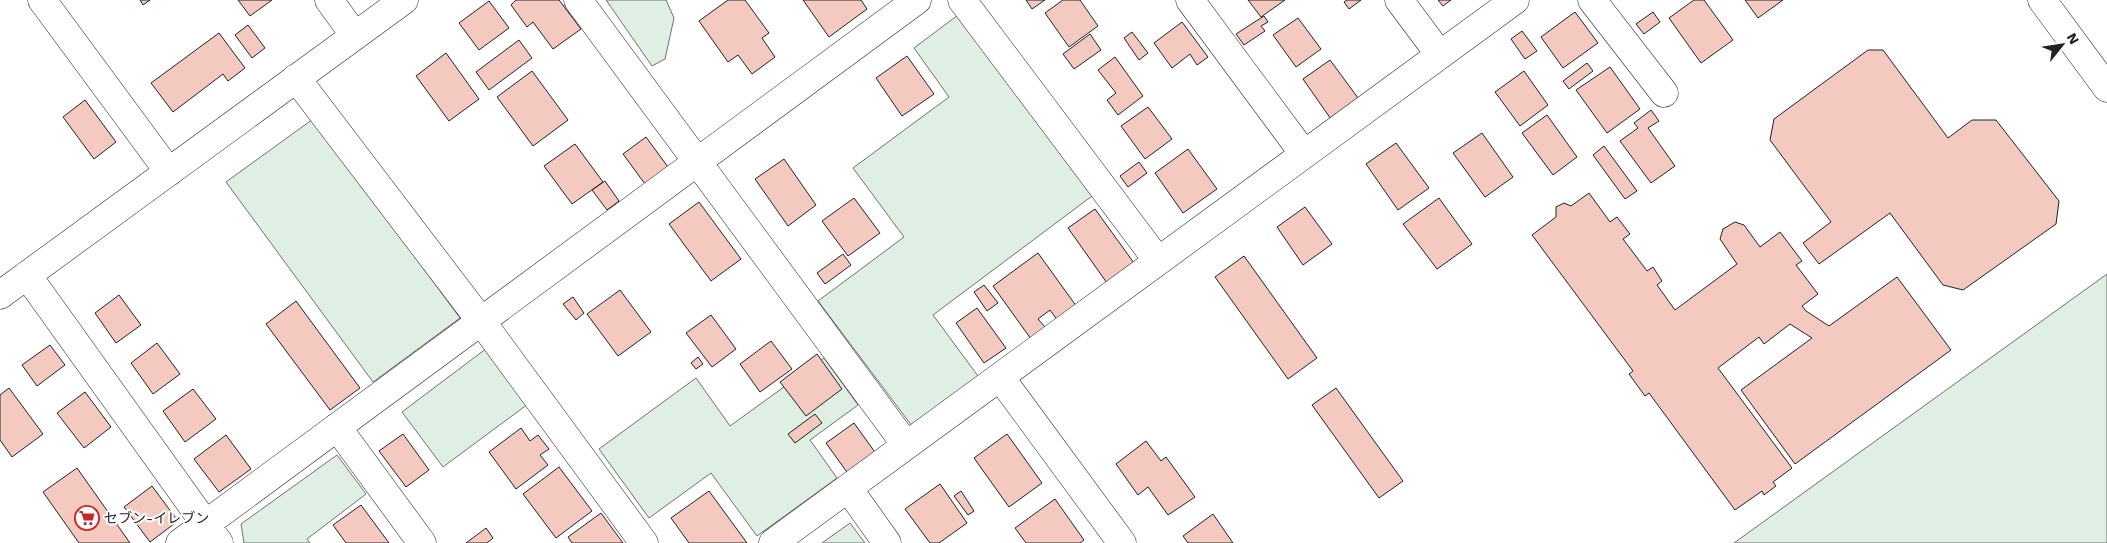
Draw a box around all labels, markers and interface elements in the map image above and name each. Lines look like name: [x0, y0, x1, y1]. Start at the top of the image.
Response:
north arrow: [2037, 20, 2087, 70]
text: N: [2064, 30, 2083, 47]
supermarket icon: セブン-イレブン: [74, 505, 100, 531]
place label: セブン-イレブン: [104, 510, 209, 526]

